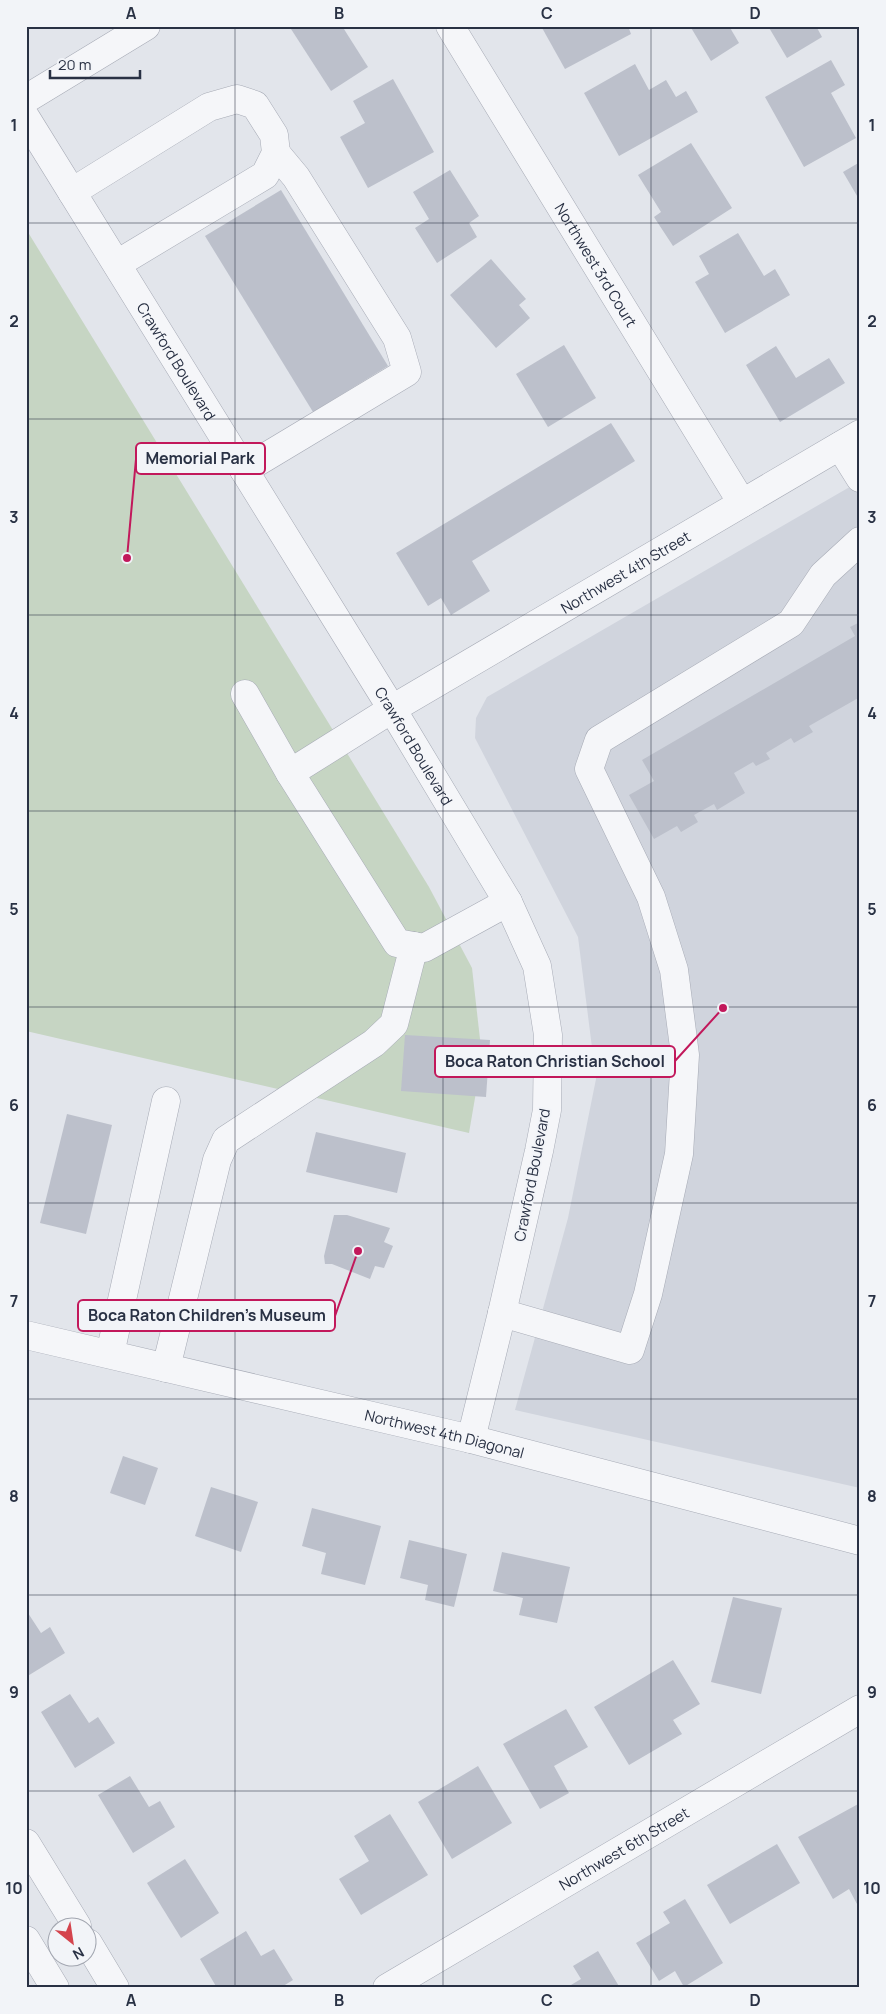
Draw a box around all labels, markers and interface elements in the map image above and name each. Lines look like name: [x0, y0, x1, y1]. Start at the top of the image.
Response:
text: A: [126, 2, 137, 24]
text: B: [334, 2, 344, 24]
text: C: [541, 2, 553, 24]
text: D: [749, 2, 761, 24]
scale bar: [50, 48, 140, 80]
text: 20 m: [58, 54, 91, 75]
text: 1: [10, 114, 18, 136]
text: 1: [868, 114, 876, 136]
street label: Northwest 3rd Court: [550, 199, 642, 331]
street label: Crawford Boulevard: [132, 298, 221, 424]
text: 2: [9, 310, 19, 332]
text: 2: [867, 310, 877, 332]
callout: Memorial Park: [136, 443, 265, 474]
text: Memorial Park: [145, 447, 255, 469]
text: 3: [9, 506, 19, 528]
text: 3: [867, 506, 877, 528]
street label: Northwest 4th Street: [557, 526, 694, 618]
street label: Crawford Boulevard: [370, 682, 458, 809]
text: 4: [9, 702, 19, 724]
text: 4: [867, 702, 877, 724]
text: 5: [9, 898, 19, 920]
text: 5: [867, 898, 877, 920]
callout: Boca Raton Christian School: [435, 1046, 675, 1077]
text: Boca Raton Christian School: [445, 1050, 665, 1072]
text: 6: [9, 1094, 19, 1116]
text: 6: [867, 1094, 877, 1116]
street label: Crawford Boulevard: [509, 1107, 555, 1243]
text: 7: [10, 1290, 18, 1312]
text: 7: [868, 1290, 876, 1312]
callout: Boca Raton Children's Museum: [78, 1300, 335, 1331]
text: Boca Raton Children's Museum: [88, 1304, 326, 1326]
street label: Northwest 4th Diagonal: [363, 1404, 527, 1463]
text: 8: [9, 1485, 19, 1507]
text: 8: [867, 1485, 877, 1507]
text: 9: [9, 1681, 19, 1703]
text: 9: [867, 1681, 877, 1703]
street label: Northwest 6th Street: [555, 1802, 693, 1895]
text: 10: [5, 1877, 23, 1899]
text: 10: [863, 1877, 881, 1899]
north arrow: [48, 1916, 98, 1966]
text: N: [70, 1943, 88, 1964]
text: A: [126, 1989, 137, 2011]
text: B: [334, 1989, 344, 2011]
text: C: [541, 1989, 553, 2011]
text: D: [749, 1989, 761, 2011]

